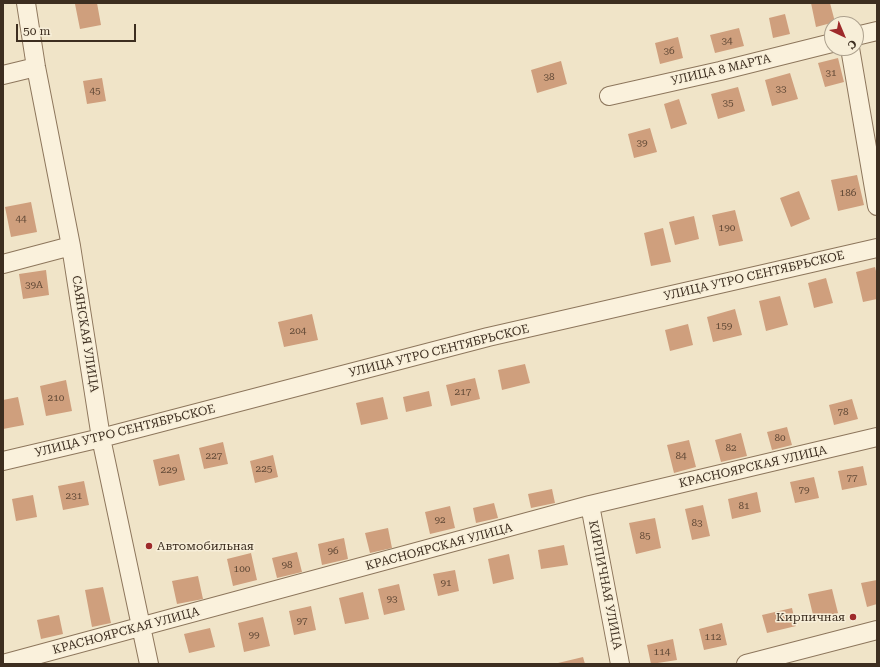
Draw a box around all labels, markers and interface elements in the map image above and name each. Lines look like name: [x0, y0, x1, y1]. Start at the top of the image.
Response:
scale bar: [18, 16, 138, 42]
north arrow: [824, 16, 864, 56]
text: 50 m: [23, 24, 50, 38]
house number: 34: [721, 35, 733, 47]
text: С: [845, 37, 859, 52]
house number: 36: [663, 45, 675, 57]
street label: УЛИЦА 8 МАРТА: [670, 52, 772, 88]
house number: 31: [825, 67, 837, 79]
house number: 38: [543, 71, 555, 83]
house number: 33: [775, 83, 787, 95]
house number: 45: [89, 85, 101, 97]
house number: 35: [722, 97, 734, 109]
house number: 39: [636, 137, 648, 149]
house number: 186: [840, 187, 856, 199]
house number: 44: [15, 213, 27, 225]
house number: 190: [719, 222, 735, 234]
street label: УЛИЦА УТРО СЕНТЯБРЬСКОЕ: [662, 248, 846, 304]
street label: САЯНСКАЯ УЛИЦА: [69, 275, 101, 393]
house number: 39А: [25, 279, 43, 291]
house number: 159: [716, 320, 732, 332]
street label: УЛИЦА УТРО СЕНТЯБРЬСКОЕ: [348, 322, 530, 380]
house number: 204: [290, 325, 306, 337]
house number: 217: [455, 386, 471, 398]
house number: 210: [48, 392, 64, 404]
street label: УЛИЦА УТРО СЕНТЯБРЬСКОЕ: [34, 402, 216, 460]
house number: 78: [837, 406, 849, 418]
house number: 80: [774, 432, 786, 444]
house number: 82: [725, 442, 737, 454]
street label: КРАСНОЯРСКАЯ УЛИЦА: [678, 443, 828, 491]
house number: 227: [206, 450, 222, 462]
house number: 84: [675, 450, 687, 462]
house number: 225: [256, 463, 272, 475]
house number: 229: [161, 464, 177, 476]
house number: 77: [846, 472, 858, 484]
house number: 79: [798, 484, 810, 496]
house number: 231: [66, 490, 82, 502]
house number: 81: [738, 500, 750, 512]
house number: 92: [434, 514, 446, 526]
house number: 83: [691, 517, 703, 529]
street label: КИРПИЧНАЯ УЛИЦА: [585, 519, 625, 651]
street label: КРАСНОЯРСКАЯ УЛИЦА: [364, 520, 514, 574]
house number: 85: [639, 530, 651, 542]
place label: Автомобильная: [157, 539, 254, 553]
marker: Автомобильная: [144, 541, 154, 551]
house number: 96: [327, 545, 339, 557]
house number: 98: [281, 559, 293, 571]
house number: 100: [234, 563, 250, 575]
house number: 91: [440, 577, 452, 589]
house number: 93: [386, 593, 398, 605]
street label: КРАСНОЯРСКАЯ УЛИЦА: [51, 604, 201, 658]
place label: Кирпичная: [776, 610, 845, 624]
marker: Кирпичная: [848, 612, 858, 622]
house number: 97: [296, 615, 308, 627]
house number: 99: [248, 629, 260, 641]
house number: 112: [705, 631, 721, 643]
house number: 114: [654, 646, 670, 658]

